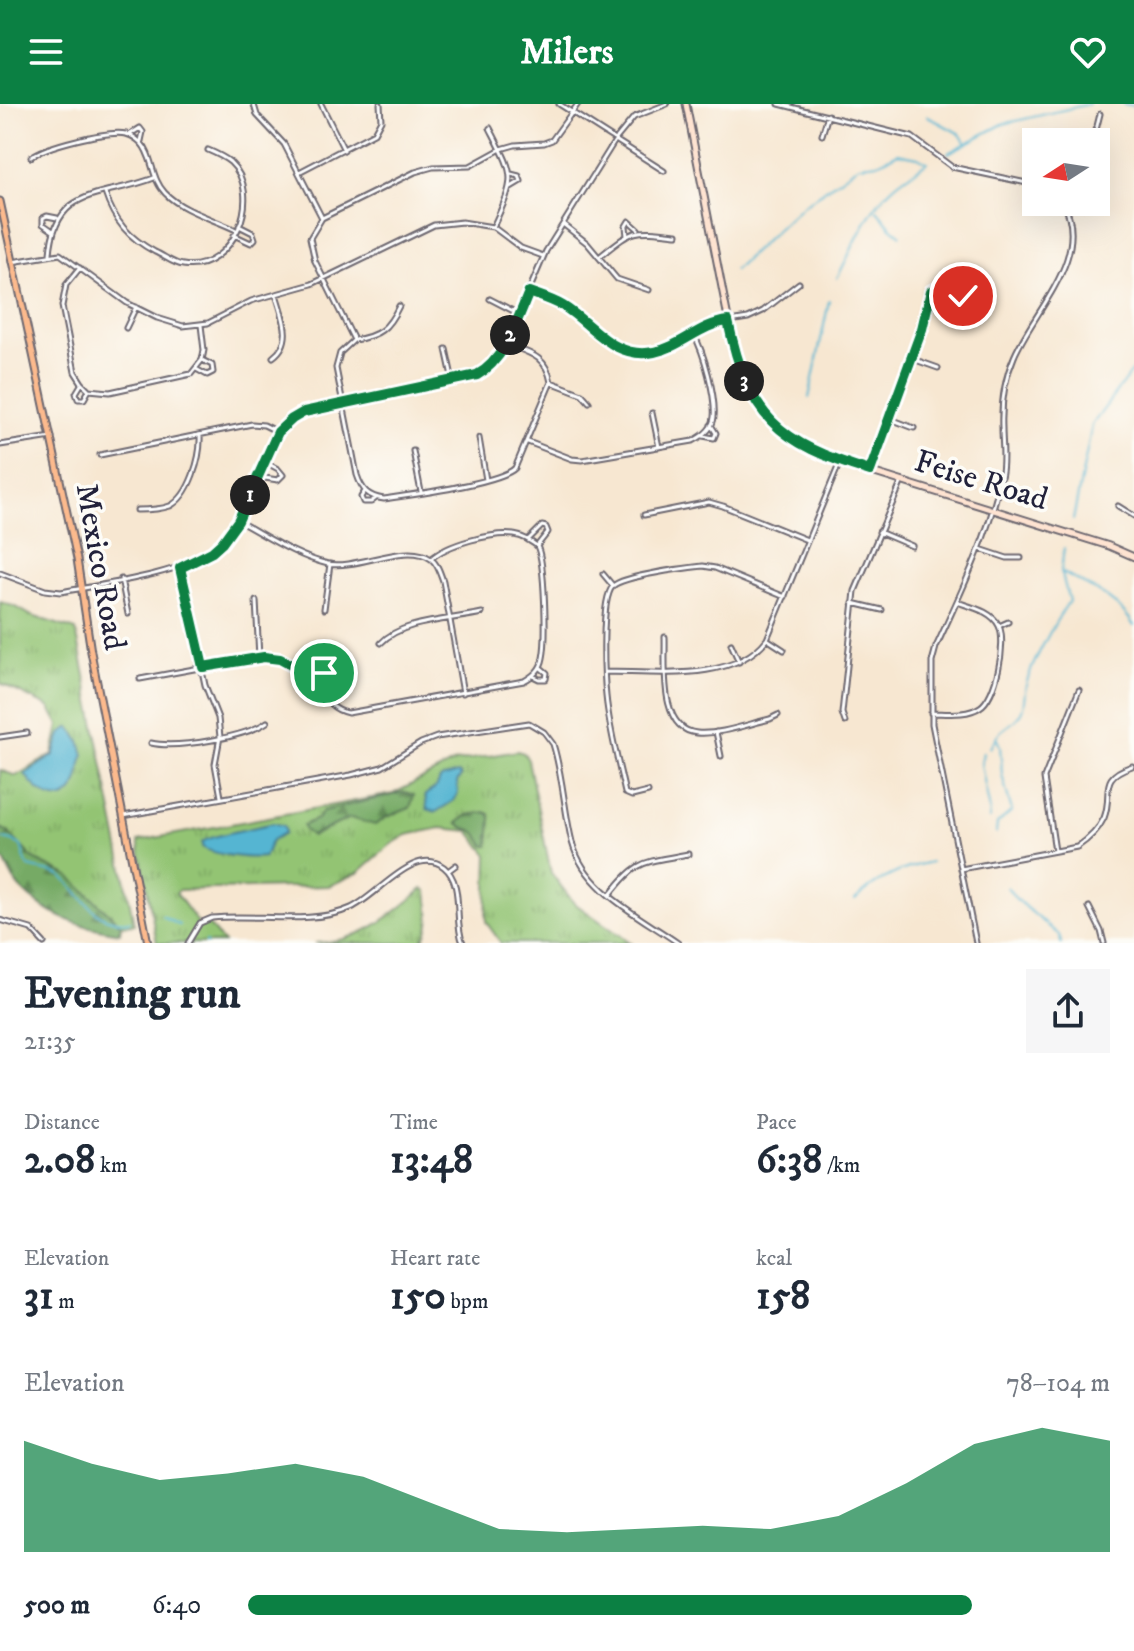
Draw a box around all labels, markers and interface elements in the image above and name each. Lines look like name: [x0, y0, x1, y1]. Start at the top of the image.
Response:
icon: menu: [24, 30, 68, 74]
text: Milers: [520, 30, 614, 75]
icon: heart: [1066, 30, 1110, 74]
north arrow: [1022, 128, 1110, 216]
map controls: [1022, 128, 1110, 216]
pin: [929, 262, 997, 330]
icon: check: [941, 274, 985, 318]
pin: 2: [490, 315, 530, 355]
text: 2: [505, 321, 515, 348]
pin: 3: [724, 361, 764, 401]
text: 3: [740, 367, 748, 394]
street label: Feise Road: [909, 442, 1053, 520]
pin: 1: [230, 475, 270, 515]
street label: Mexico Road: [66, 481, 134, 653]
text: 1: [246, 481, 254, 508]
pin: [290, 639, 358, 707]
icon: arrive: [302, 651, 346, 695]
text: Evening run: [24, 967, 241, 1022]
button: share: [1026, 969, 1110, 1053]
text: 21:35: [24, 1025, 76, 1058]
text: Distance: [24, 1109, 100, 1136]
text: Time: [390, 1109, 438, 1136]
text: Pace: [756, 1109, 797, 1136]
text: 2.08: [24, 1136, 95, 1186]
text: 13:48: [390, 1136, 473, 1186]
text: 6:38: [756, 1136, 822, 1186]
text: km: [95, 1152, 127, 1179]
text: /km: [822, 1152, 860, 1179]
text: Elevation: [24, 1245, 109, 1272]
text: Heart rate: [390, 1245, 480, 1272]
text: kcal: [756, 1245, 792, 1272]
text: 31: [24, 1272, 54, 1322]
text: 150: [390, 1272, 446, 1322]
text: 158: [756, 1272, 810, 1322]
text: m: [54, 1288, 75, 1315]
text: bpm: [446, 1288, 488, 1315]
text: Elevation: [24, 1367, 125, 1400]
text: 78–104 m: [1006, 1367, 1110, 1400]
text: 500 m: [24, 1589, 90, 1622]
text: 6:40: [152, 1589, 201, 1622]

